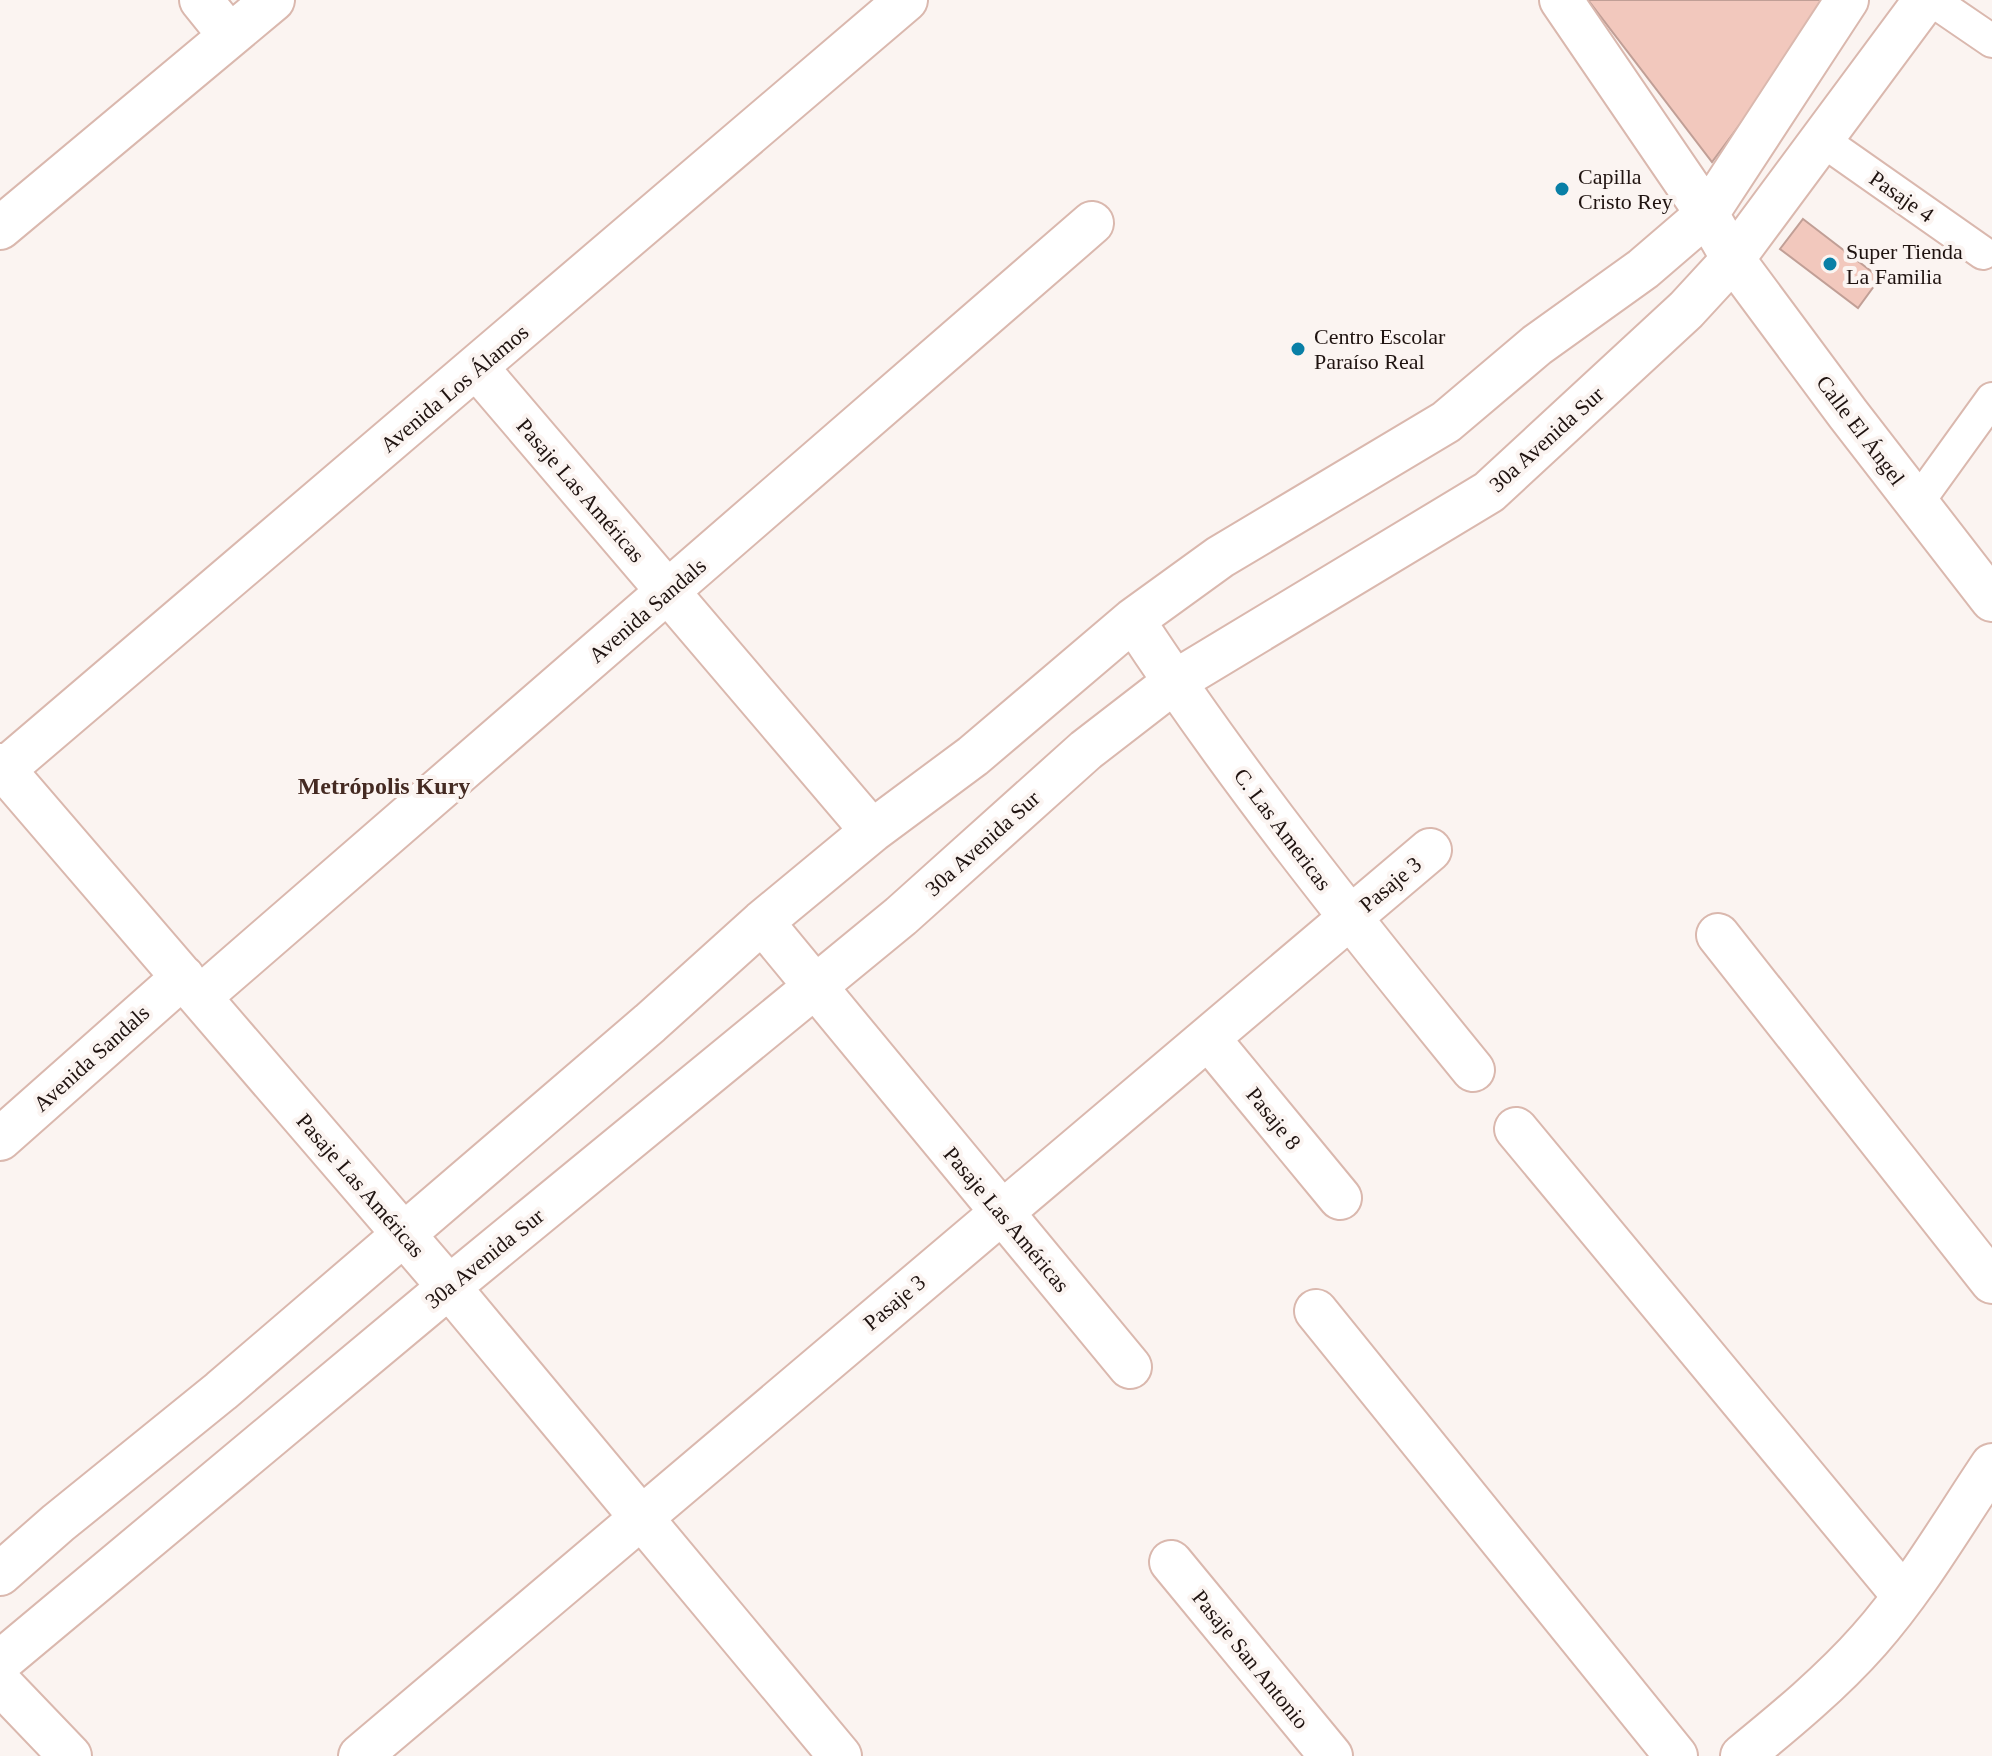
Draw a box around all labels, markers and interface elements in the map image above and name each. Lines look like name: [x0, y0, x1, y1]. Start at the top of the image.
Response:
place label: Capilla Cristo Rey: [1578, 164, 1673, 214]
street label: Pasaje 4: [1865, 165, 1939, 227]
marker: Capilla Cristo Rey: [1553, 180, 1571, 198]
place label: Super Tienda La Familia: [1846, 239, 1963, 289]
marker: Super Tienda La Familia: [1821, 255, 1839, 273]
street label: Avenida Los Álamos: [375, 319, 533, 458]
place label: Centro Escolar Paraíso Real: [1314, 324, 1446, 374]
marker: Centro Escolar Paraíso Real: [1289, 340, 1307, 358]
street label: Calle El Ángel: [1811, 371, 1910, 490]
street label: 30a Avenida Sur: [1484, 381, 1609, 497]
street label: Pasaje Las Américas: [511, 413, 650, 567]
street label: Avenida Sandals: [584, 553, 711, 668]
street label: C. Las Americas: [1229, 763, 1337, 895]
district label: Metrópolis Kury: [298, 773, 470, 799]
street label: 30a Avenida Sur: [920, 785, 1045, 901]
street label: Pasaje 3: [1354, 851, 1426, 917]
street label: Avenida Sandals: [28, 1000, 154, 1117]
street label: Pasaje 8: [1241, 1082, 1306, 1154]
street label: Pasaje Las Américas: [291, 1108, 430, 1262]
street label: Pasaje Las Américas: [939, 1142, 1075, 1297]
street label: 30a Avenida Sur: [420, 1203, 549, 1314]
street label: Pasaje 3: [858, 1269, 930, 1335]
street label: Pasaje San Antonio: [1187, 1585, 1314, 1734]

